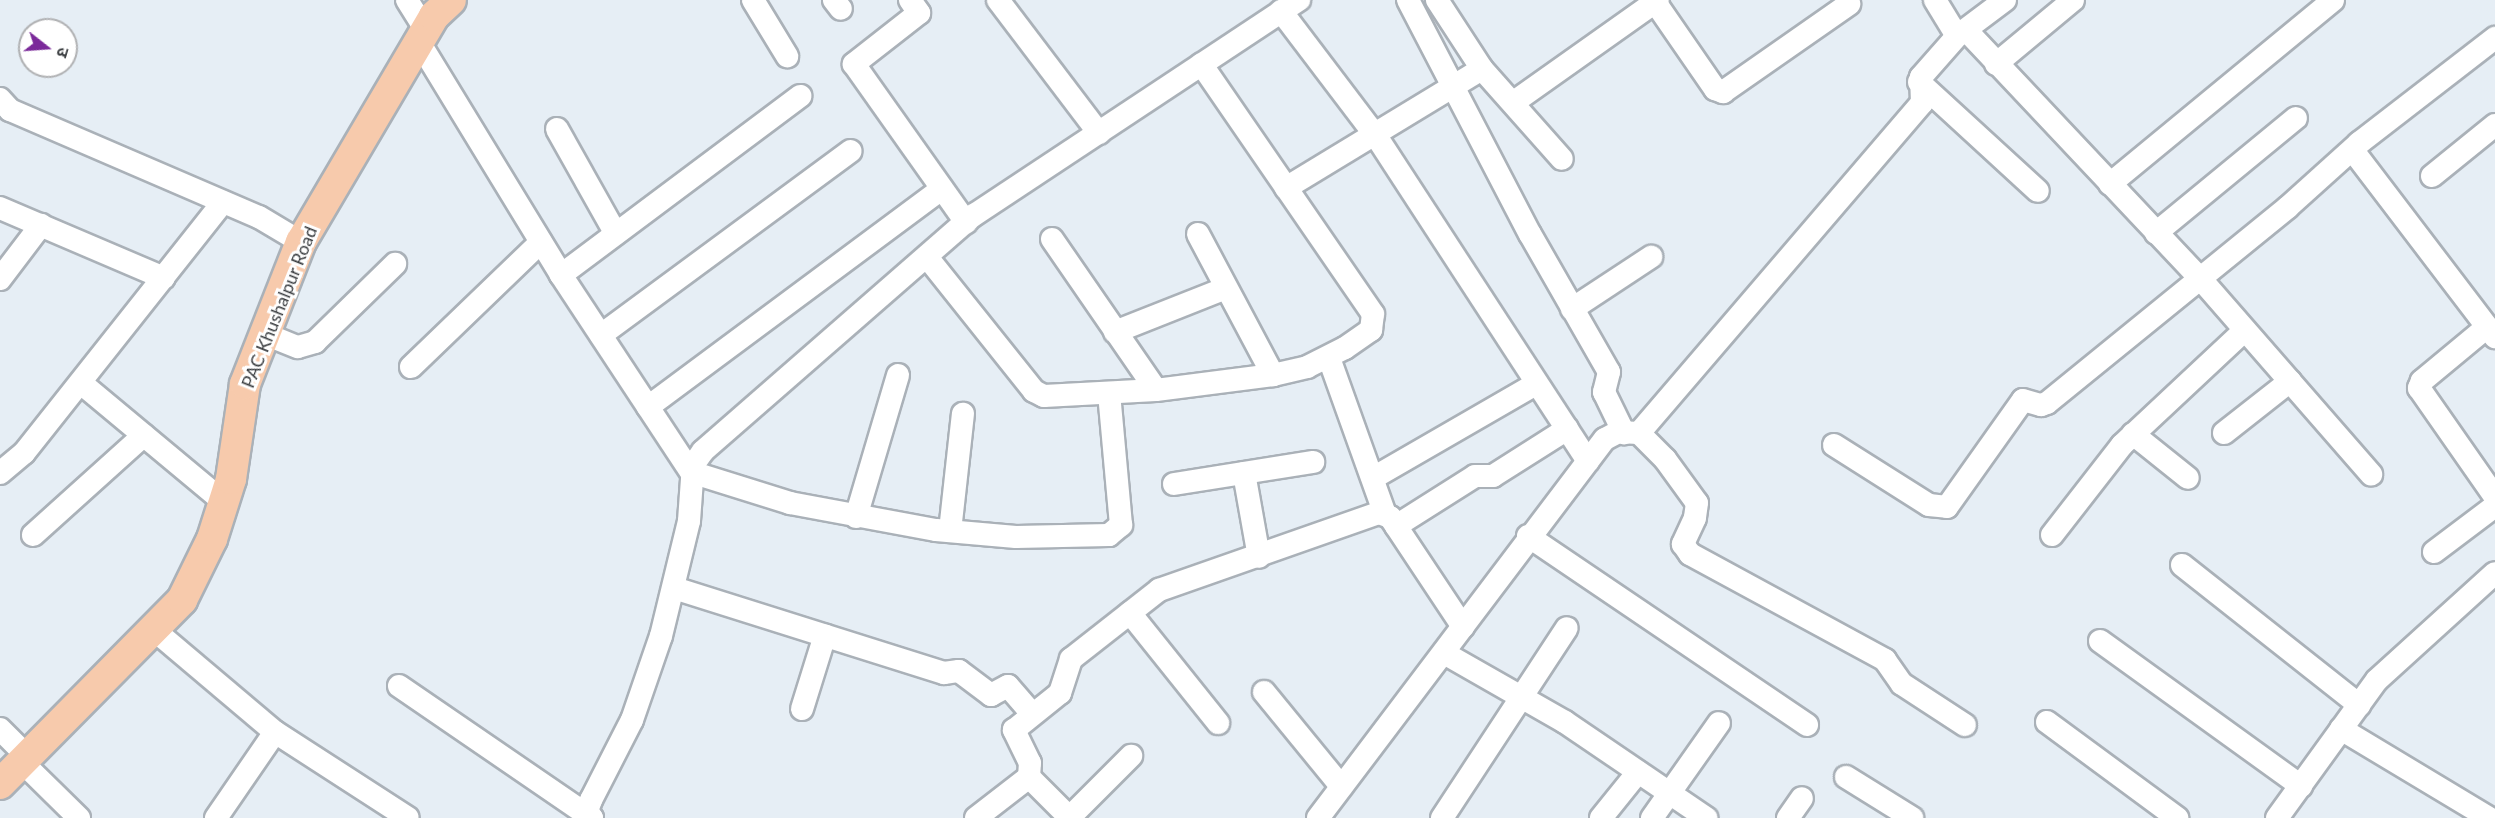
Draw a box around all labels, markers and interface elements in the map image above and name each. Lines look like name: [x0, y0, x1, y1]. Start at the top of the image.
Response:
north arrow: [18, 18, 78, 78]
text: उ: [53, 46, 74, 60]
street label: PAC Khushalpur Road: [237, 223, 321, 391]

